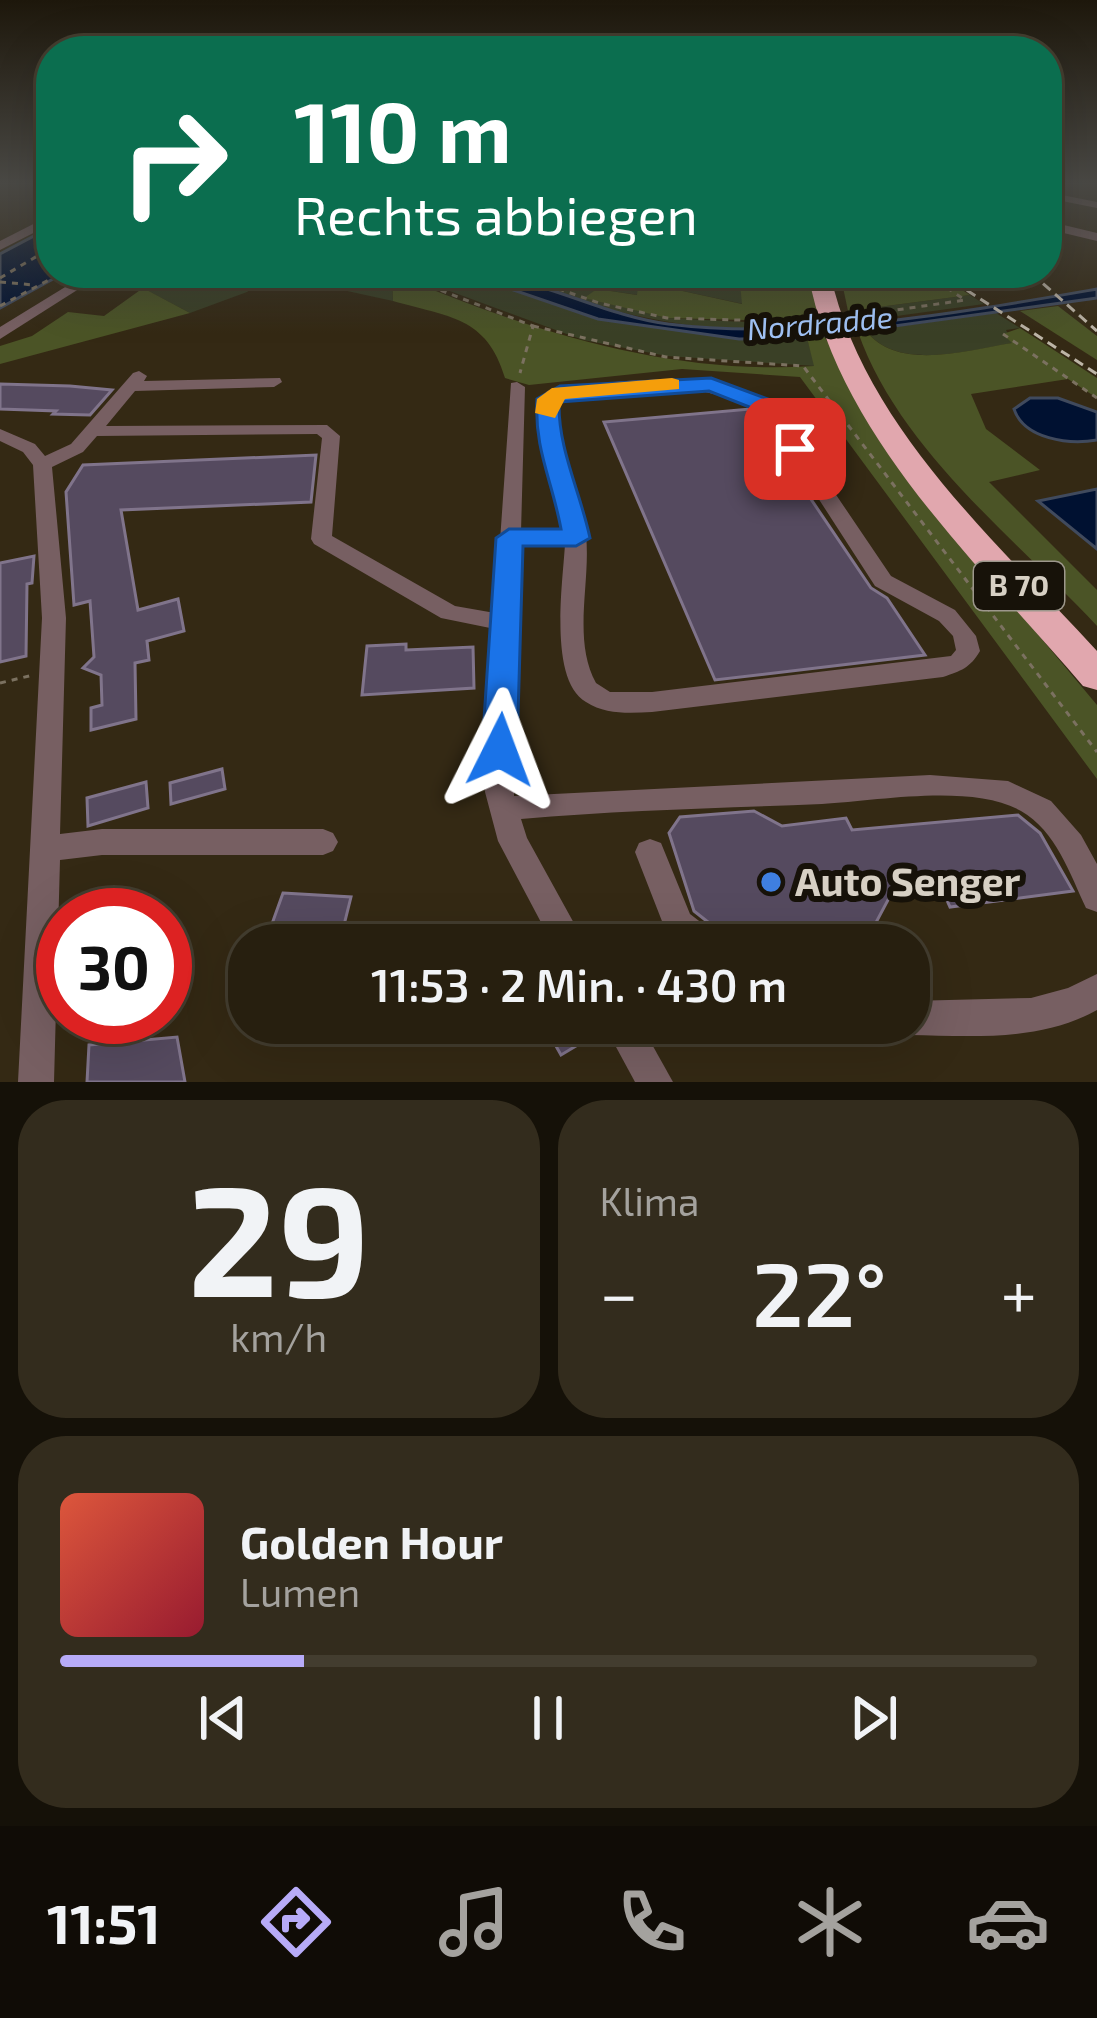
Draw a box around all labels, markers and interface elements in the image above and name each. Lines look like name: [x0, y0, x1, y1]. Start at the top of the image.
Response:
text: 110 m: [294, 79, 512, 180]
icon: right: [96, 84, 252, 240]
text: Rechts abbiegen: [294, 181, 698, 246]
water label: Nordradde: [745, 298, 894, 346]
pin: [744, 398, 846, 500]
icon: arrive: [762, 416, 828, 482]
road number: B 70: [974, 562, 1064, 610]
position arrow: [437, 687, 563, 813]
place label: Auto Senger: [795, 857, 1021, 904]
marker: Auto Senger: [758, 869, 784, 895]
speed limit sign: 30: [36, 888, 192, 1044]
text: 11:53 · 2 Min. · 430 m: [371, 957, 787, 1011]
text: 29: [187, 1141, 370, 1328]
text: Klima: [600, 1177, 699, 1224]
text: 22°: [752, 1237, 887, 1345]
text: −: [600, 1252, 638, 1331]
text: +: [1001, 1252, 1037, 1331]
text: km/h: [230, 1313, 327, 1360]
text: Golden Hour: [240, 1514, 503, 1568]
text: Lumen: [240, 1568, 360, 1615]
icon: previous: [190, 1685, 256, 1751]
icon: pause: [515, 1685, 581, 1751]
icon: next: [841, 1685, 907, 1751]
icon: directions: [254, 1880, 338, 1964]
icon: music: [432, 1880, 516, 1964]
icon: phone: [610, 1880, 694, 1964]
icon: climate: [788, 1880, 872, 1964]
icon: car: [966, 1880, 1050, 1964]
text: 11:51: [47, 1890, 161, 1955]

